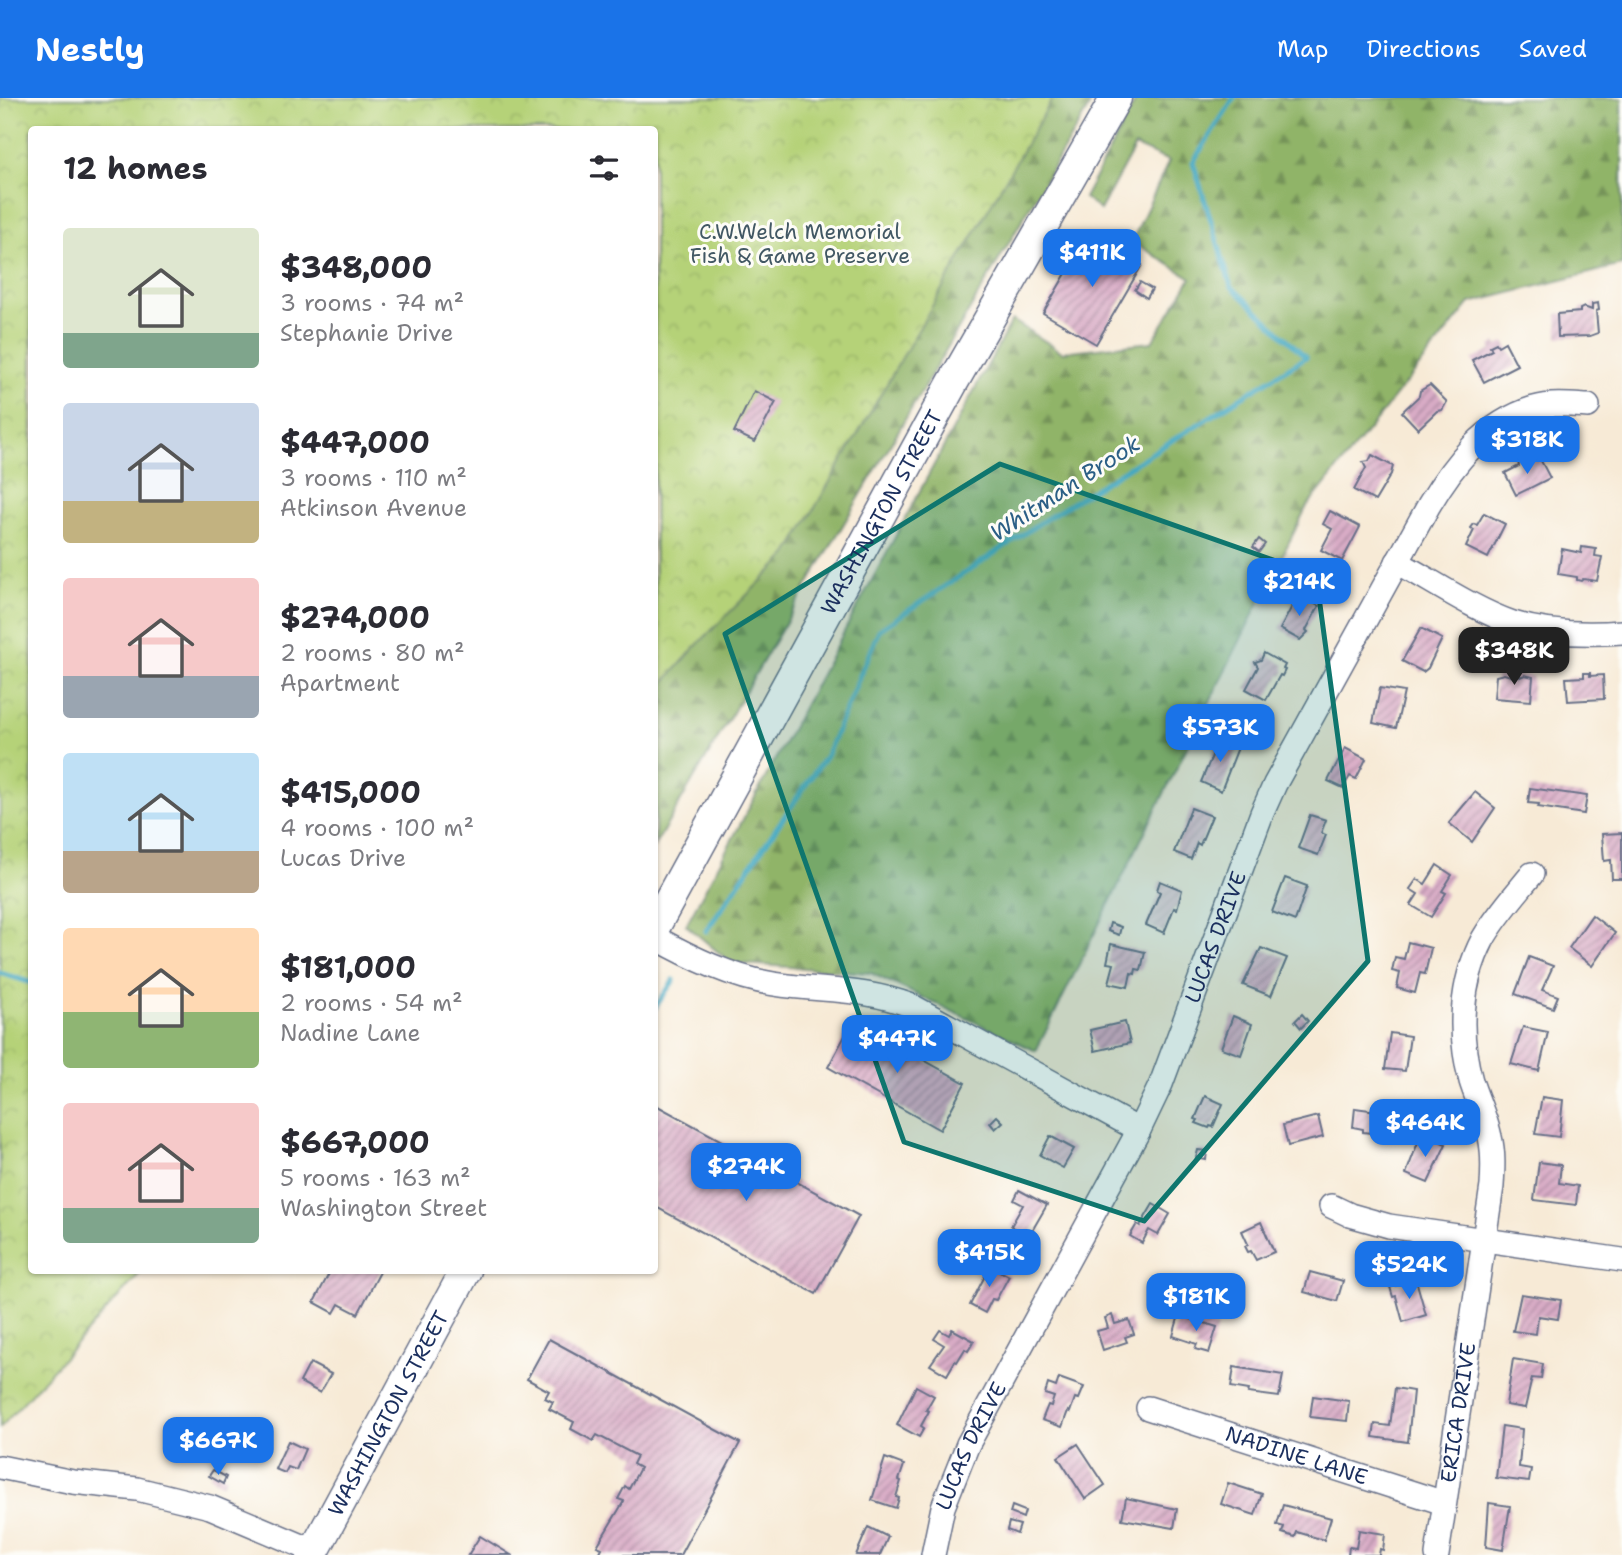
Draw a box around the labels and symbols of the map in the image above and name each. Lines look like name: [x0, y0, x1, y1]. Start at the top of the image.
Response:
park label: C.W.Welch Memorial Fish & Game Preserve: [690, 218, 910, 270]
pin: $411K: [1043, 230, 1141, 289]
street label: WASHINGTON STREET: [814, 405, 949, 620]
pin: $318K: [1478, 416, 1576, 476]
water label: Whitman Brook: [984, 428, 1146, 548]
pin: $214K: [1250, 559, 1348, 618]
pin: $348K: [1465, 628, 1563, 687]
pin: $573K: [1171, 704, 1269, 764]
street label: LUCAS DRIVE: [1178, 867, 1253, 1007]
pin: $447K: [848, 1016, 946, 1075]
pin: $464K: [1376, 1100, 1474, 1159]
pin: $274K: [697, 1144, 795, 1203]
pin: $415K: [940, 1230, 1038, 1289]
pin: $524K: [1360, 1242, 1458, 1301]
pin: $181K: [1147, 1274, 1245, 1333]
street label: WASHINGTON STREET: [322, 1306, 455, 1521]
street label: ERICA DRIVE: [1434, 1341, 1482, 1484]
street label: LUCAS DRIVE: [929, 1377, 1013, 1514]
pin: $667K: [169, 1418, 267, 1477]
street label: NADINE LANE: [1222, 1420, 1371, 1492]

